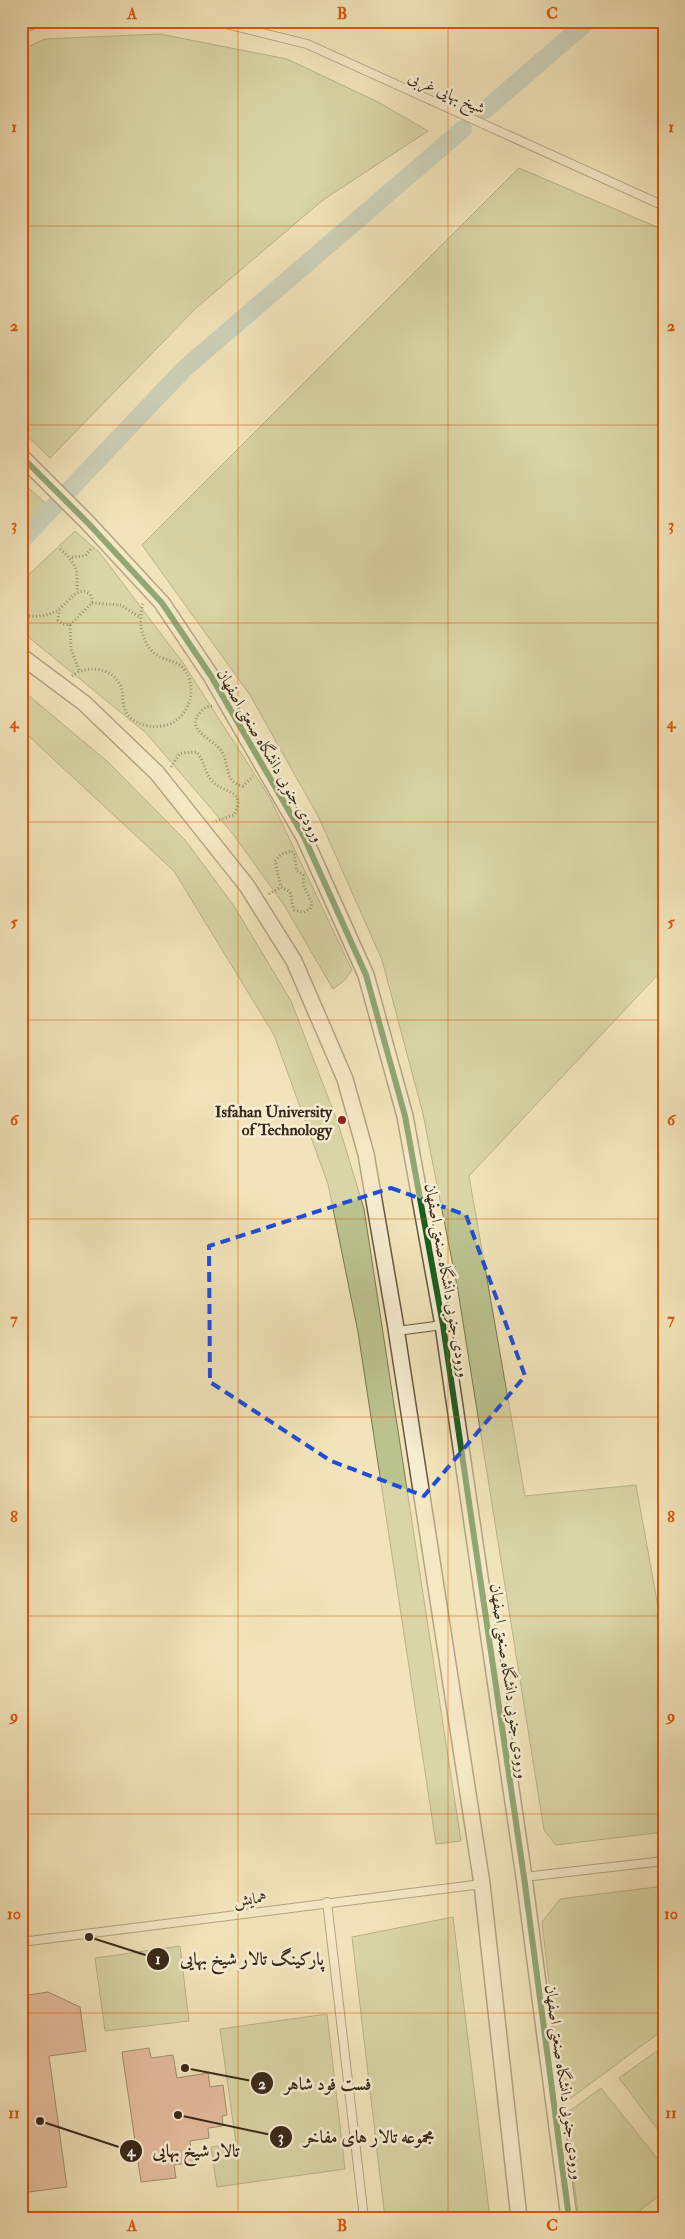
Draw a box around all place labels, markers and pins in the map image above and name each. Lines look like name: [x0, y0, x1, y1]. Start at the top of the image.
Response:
place label: Isfahan University of Technology: [215, 1102, 333, 1141]
marker: Isfahan University of Technology: [336, 1114, 348, 1126]
callout: پارکینگ تالار شیخ بهایی: [146, 1943, 334, 1976]
callout: فست فود شاهر: [250, 2067, 382, 2100]
callout: مجموعه تالار های مفاخر: [268, 2120, 444, 2153]
callout: تالار شیخ بهایی: [118, 2134, 250, 2167]

